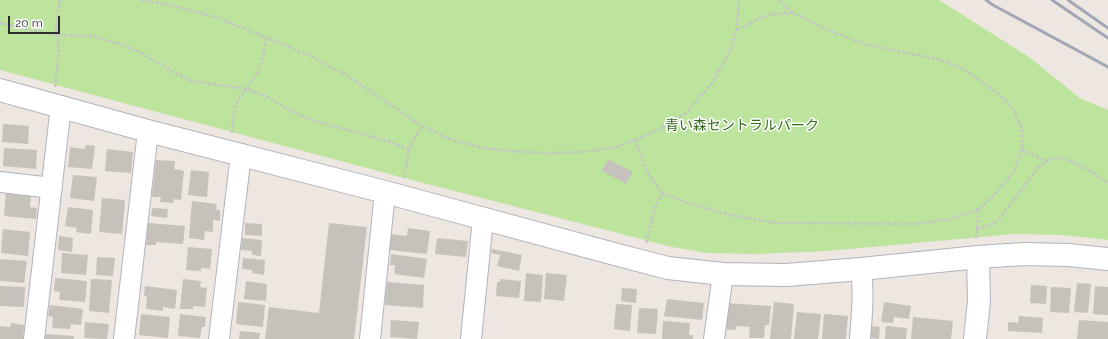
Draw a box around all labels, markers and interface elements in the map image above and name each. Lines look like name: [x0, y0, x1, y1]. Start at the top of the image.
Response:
scale bar: [10, 8, 62, 34]
text: 20 m: [15, 16, 43, 30]
park label: 青い森セントラルパーク: [665, 118, 819, 134]

